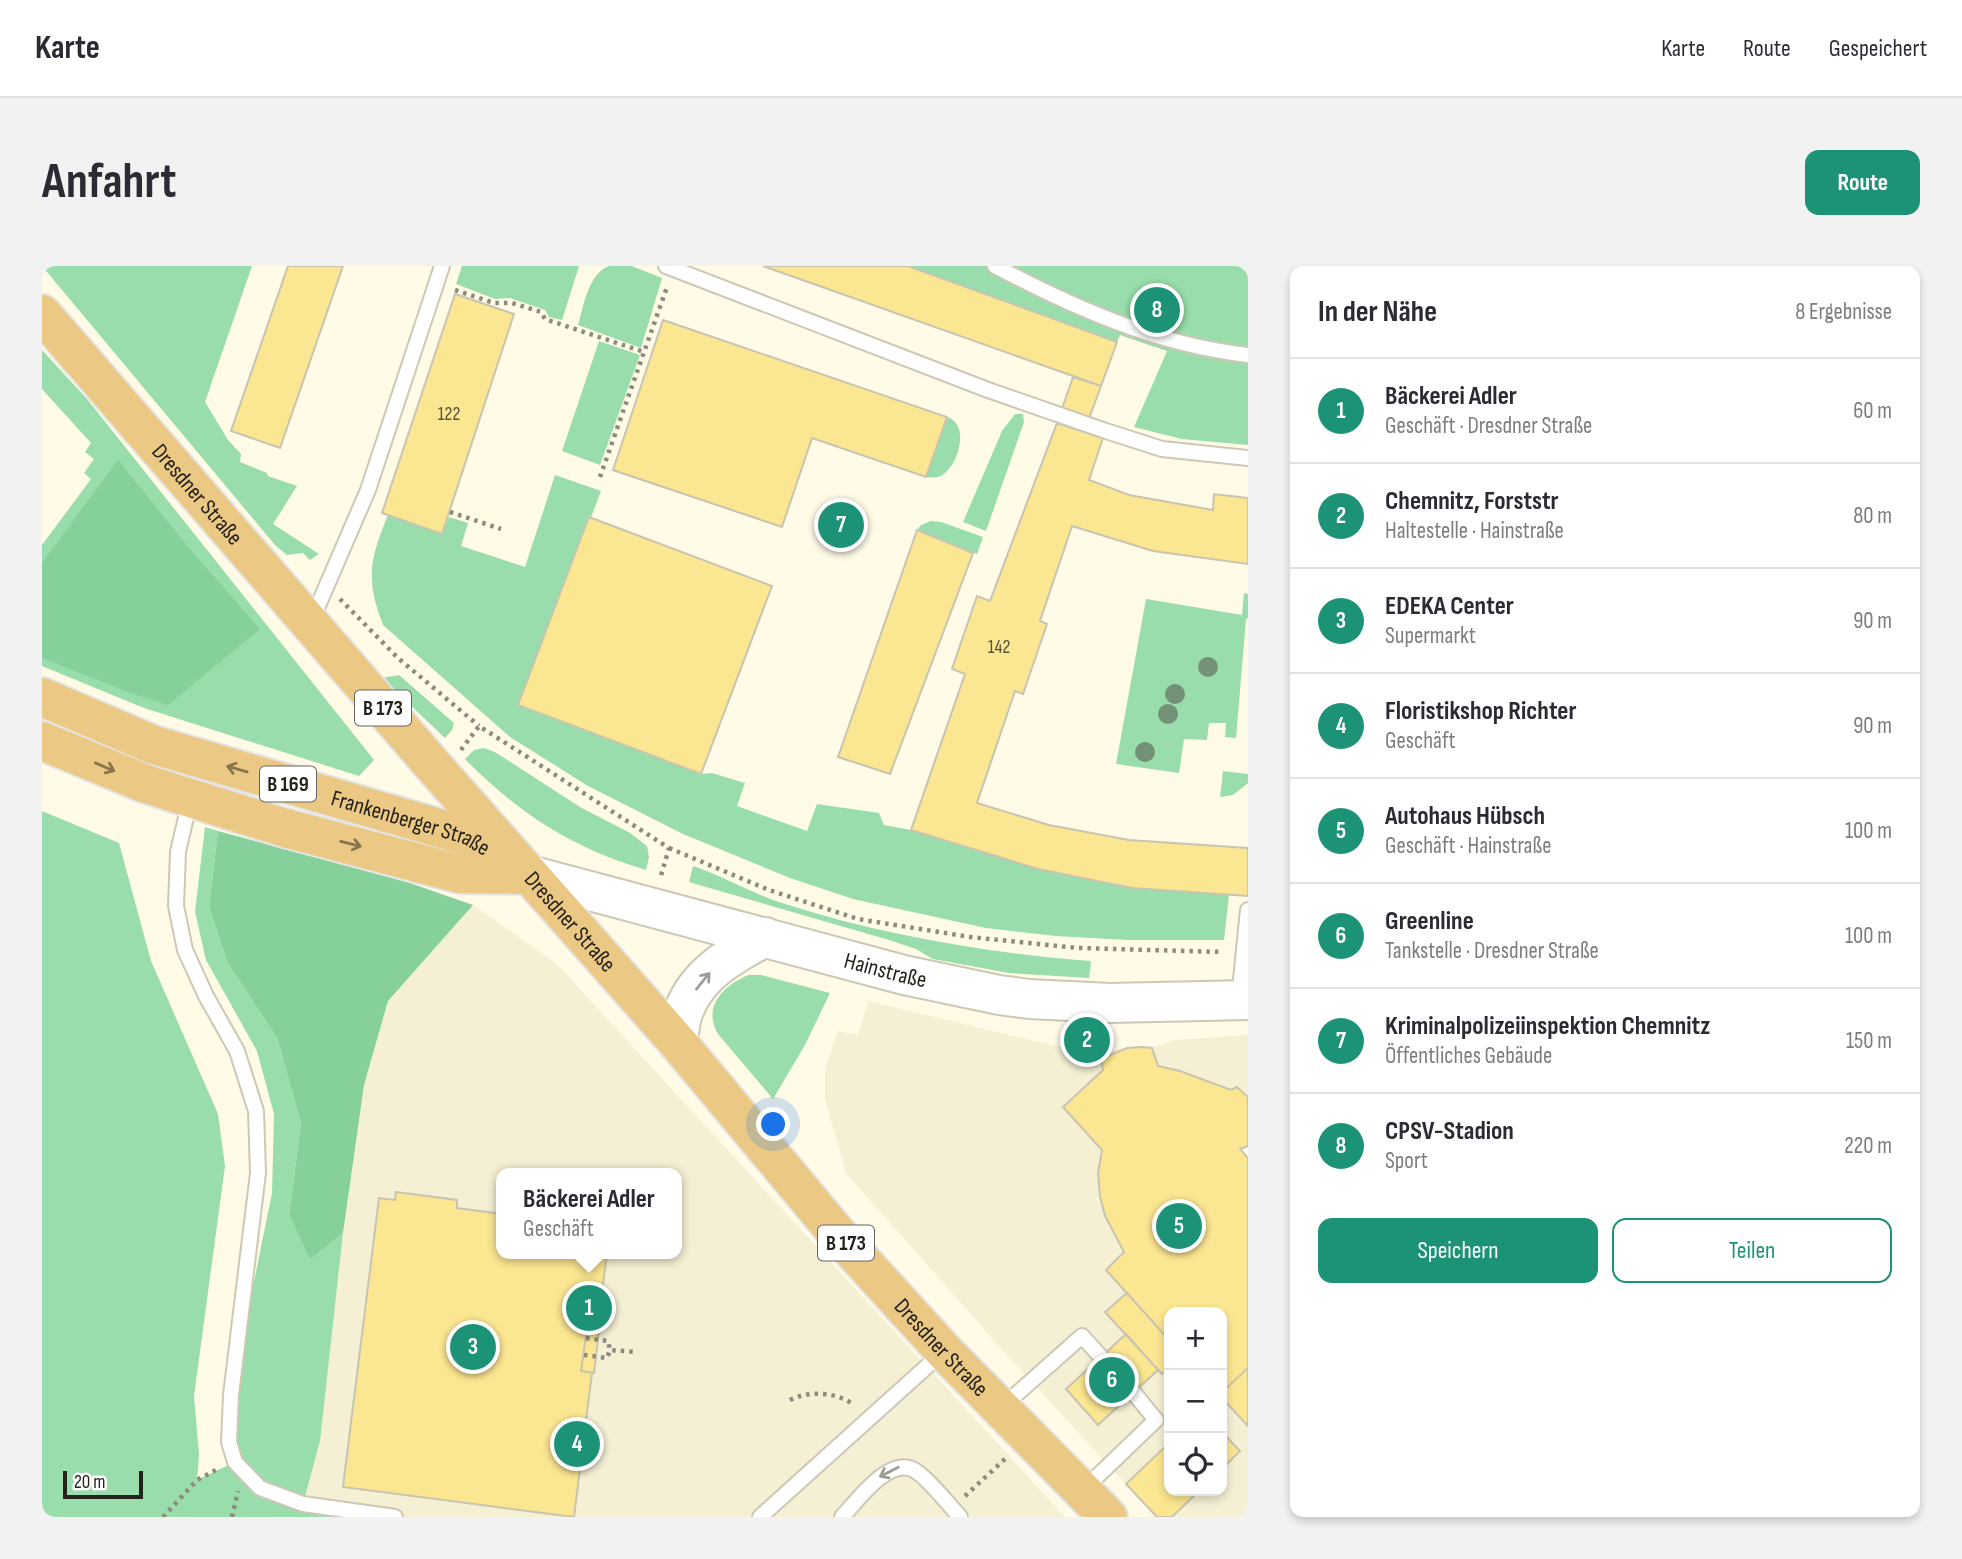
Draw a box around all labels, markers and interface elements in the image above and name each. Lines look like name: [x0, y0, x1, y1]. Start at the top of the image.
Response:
text: Karte: [35, 28, 100, 68]
text: Karte: [1661, 34, 1705, 63]
text: Route: [1743, 34, 1791, 63]
text: Gespeichert: [1829, 34, 1927, 63]
button: Route: [1805, 150, 1920, 215]
text: Anfahrt: [42, 153, 176, 212]
pin: 8: [1134, 284, 1180, 336]
text: In der Nähe: [1318, 294, 1437, 330]
text: 8 Ergebnisse: [1795, 298, 1892, 326]
text: Bäckerei Adler: [1385, 381, 1517, 412]
text: 1: [1336, 397, 1346, 425]
text: 60 m: [1853, 397, 1892, 425]
house number: 122: [438, 403, 460, 426]
text: Geschäft · Dresdner Straße: [1385, 412, 1592, 440]
street label: Dresdner Straße: [146, 438, 249, 551]
text: Chemnitz, Forststr: [1385, 486, 1559, 517]
pin: 7: [818, 499, 864, 551]
text: 2: [1336, 502, 1346, 530]
text: 80 m: [1853, 502, 1892, 530]
text: Haltestelle · Hainstraße: [1385, 517, 1564, 545]
text: EDEKA Center: [1385, 591, 1514, 622]
text: 3: [1336, 607, 1346, 635]
text: 90 m: [1853, 607, 1892, 635]
text: Supermarkt: [1385, 622, 1476, 650]
house number: 142: [988, 636, 1010, 659]
road number: B 173: [355, 690, 411, 726]
text: Floristikshop Richter: [1385, 696, 1577, 727]
text: 4: [1336, 712, 1346, 740]
text: 90 m: [1853, 712, 1892, 740]
text: Geschäft: [1385, 727, 1456, 755]
one-way arrow: [94, 761, 115, 774]
one-way arrow: [227, 762, 249, 775]
road number: B 169: [260, 766, 316, 802]
street label: Frankenberger Straße: [328, 784, 495, 862]
text: Autohaus Hübsch: [1385, 801, 1545, 832]
text: 5: [1336, 817, 1346, 845]
text: 100 m: [1845, 817, 1892, 845]
text: Geschäft · Hainstraße: [1385, 832, 1551, 860]
one-way arrow: [339, 838, 362, 851]
street label: Dresdner Straße: [518, 866, 622, 978]
text: Greenline: [1385, 906, 1474, 937]
text: 6: [1336, 922, 1346, 950]
text: 100 m: [1845, 922, 1892, 950]
text: Tankstelle · Dresdner Straße: [1385, 937, 1599, 965]
street label: Hainstraße: [841, 947, 929, 994]
one-way arrow: [695, 973, 710, 991]
text: Kriminalpolizeiinspektion Chemnitz: [1385, 1011, 1710, 1042]
pin: 2: [1064, 1014, 1110, 1066]
text: 7: [1336, 1027, 1346, 1055]
text: 150 m: [1846, 1027, 1892, 1055]
text: Öffentliches Gebäude: [1385, 1042, 1552, 1070]
your location: [756, 1107, 790, 1141]
text: CPSV-Stadion: [1385, 1116, 1514, 1147]
text: 8: [1336, 1132, 1346, 1160]
text: 220 m: [1844, 1132, 1892, 1160]
text: Sport: [1385, 1147, 1428, 1175]
popup: [496, 1168, 682, 1259]
text: Bäckerei Adler: [523, 1184, 655, 1215]
pin: 5: [1156, 1200, 1202, 1252]
text: Geschäft: [523, 1215, 594, 1243]
button: Speichern: [1318, 1218, 1598, 1283]
button: Teilen: [1612, 1218, 1892, 1283]
road number: B 173: [818, 1226, 874, 1261]
pin: 1: [566, 1282, 612, 1334]
street label: Dresdner Straße: [888, 1293, 994, 1403]
map controls: [1164, 1307, 1227, 1496]
button: +: [1164, 1307, 1227, 1370]
pin: 3: [450, 1321, 496, 1373]
pin: 6: [1089, 1354, 1135, 1406]
button: −: [1164, 1370, 1227, 1433]
pin: 4: [554, 1418, 600, 1470]
button: locate: [1164, 1433, 1227, 1496]
one-way arrow: [880, 1466, 900, 1480]
scale bar: [63, 1468, 144, 1500]
text: 20 m: [74, 1471, 106, 1494]

